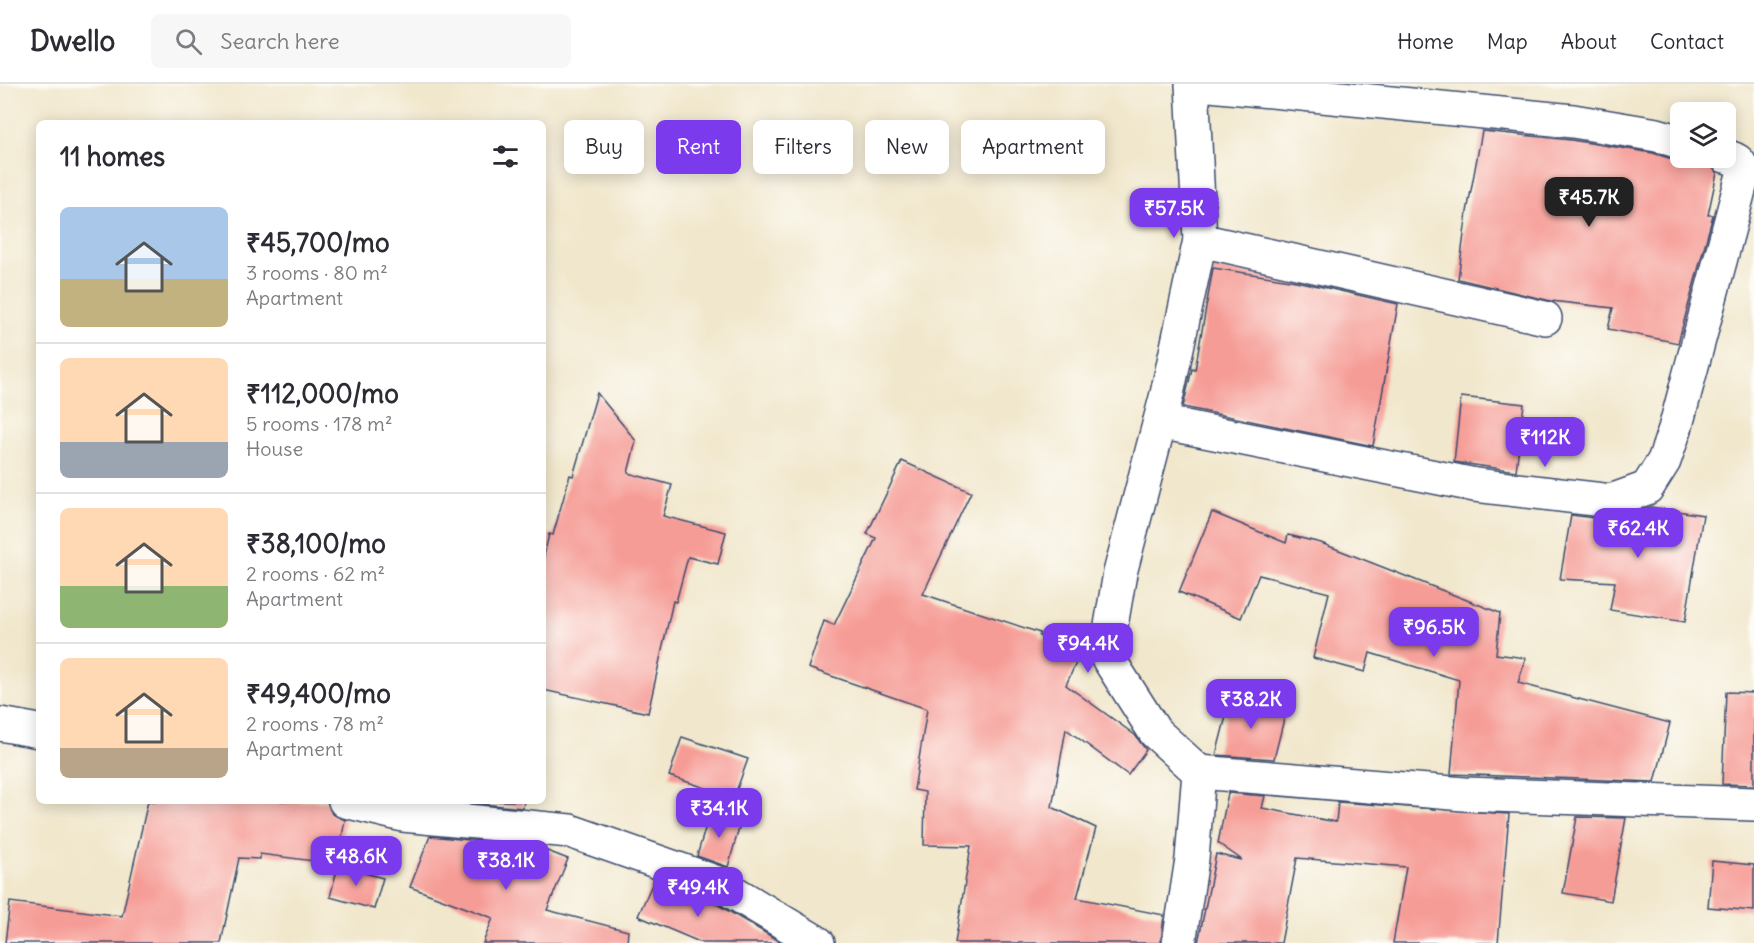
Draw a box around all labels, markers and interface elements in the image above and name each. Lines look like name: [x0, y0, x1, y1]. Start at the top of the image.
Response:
search box: [151, 14, 571, 68]
text: Dwello: [30, 23, 115, 59]
icon: search: [172, 25, 205, 58]
text: Search here: [220, 27, 340, 55]
text: Home: [1397, 28, 1454, 55]
text: Map: [1487, 28, 1528, 55]
text: About: [1561, 28, 1617, 55]
text: Contact: [1650, 28, 1724, 55]
map controls: [1670, 102, 1736, 168]
button: layers: [1670, 102, 1736, 168]
chip: Buy: [564, 120, 644, 174]
chip: Rent: [656, 120, 741, 174]
chip: Filters: [753, 120, 853, 174]
chip: New: [865, 120, 949, 174]
chip: Apartment: [961, 120, 1105, 174]
text: 11 homes: [60, 140, 165, 173]
icon: filters: [489, 140, 522, 173]
pin: ₹45.7K: [1540, 177, 1638, 228]
text: ₹45.7K: [1559, 184, 1619, 209]
pin: ₹57.5K: [1125, 188, 1223, 239]
text: ₹57.5K: [1144, 195, 1204, 220]
text: ₹45,700/mo: [246, 226, 390, 259]
icon: home: [108, 231, 180, 303]
text: 3 rooms · 80 m²: [246, 260, 388, 285]
text: Apartment: [246, 285, 343, 310]
text: ₹112,000/mo: [246, 377, 399, 410]
icon: home: [108, 382, 180, 454]
text: 5 rooms · 178 m²: [246, 411, 392, 436]
pin: ₹112K: [1503, 417, 1587, 468]
text: ₹112K: [1520, 424, 1570, 449]
text: House: [246, 436, 303, 461]
pin: ₹62.4K: [1589, 508, 1687, 559]
text: ₹62.4K: [1607, 515, 1669, 540]
text: ₹38,100/mo: [246, 527, 386, 560]
icon: home: [108, 532, 180, 604]
text: 2 rooms · 62 m²: [246, 561, 385, 586]
text: Apartment: [246, 586, 343, 611]
pin: ₹96.5K: [1385, 607, 1483, 658]
text: ₹96.5K: [1403, 614, 1465, 639]
pin: ₹94.4K: [1039, 623, 1137, 674]
text: ₹94.4K: [1057, 630, 1119, 655]
text: ₹49,400/mo: [246, 677, 391, 710]
pin: ₹38.2K: [1202, 679, 1300, 730]
icon: home: [108, 682, 180, 754]
text: ₹38.2K: [1220, 686, 1282, 711]
text: 2 rooms · 78 m²: [246, 711, 384, 736]
text: Apartment: [246, 736, 343, 761]
pin: ₹34.1K: [670, 788, 768, 839]
text: ₹34.1K: [690, 795, 748, 820]
pin: ₹48.6K: [307, 836, 405, 887]
pin: ₹38.1K: [457, 840, 555, 891]
text: ₹48.6K: [325, 843, 387, 868]
text: ₹38.1K: [477, 847, 535, 872]
pin: ₹49.4K: [649, 867, 747, 918]
text: ₹49.4K: [667, 874, 729, 899]

